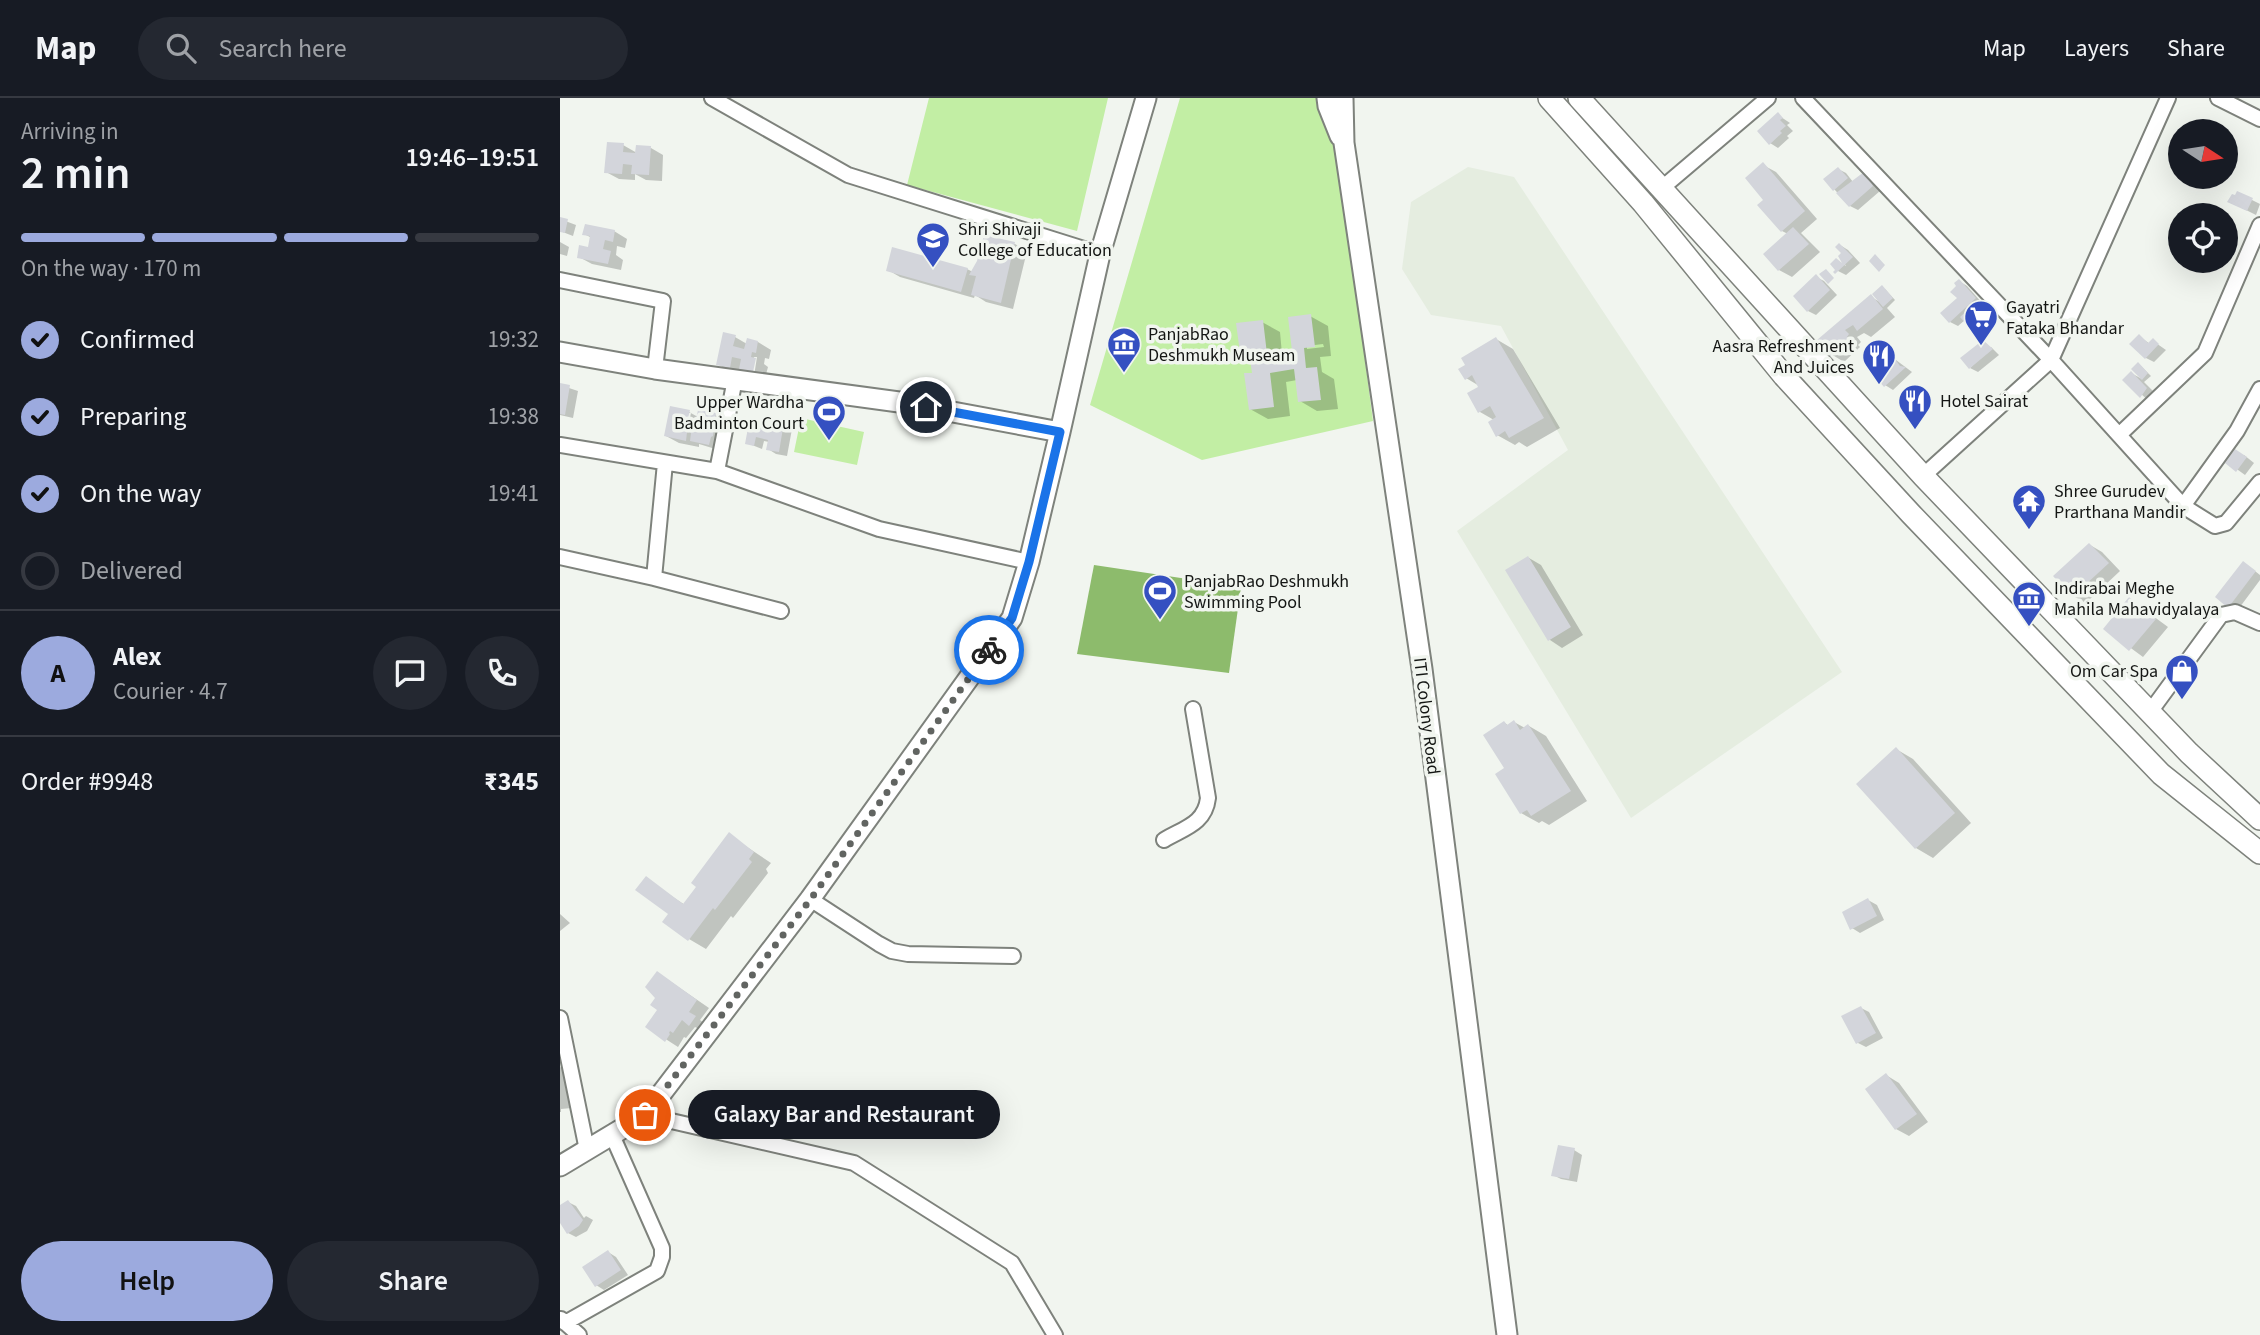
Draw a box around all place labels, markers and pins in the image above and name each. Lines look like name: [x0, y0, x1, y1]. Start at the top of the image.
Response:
place label: Shri Shivaji College of Education: [958, 217, 1112, 263]
school or university icon: Shri Shivaji College of Education: [914, 220, 952, 269]
place label: Gayatri Fataka Bhandar: [2006, 295, 2125, 341]
supermarket icon: Gayatri Fataka Bhandar: [1962, 298, 2000, 347]
place label: PanjabRao Deshmukh Museam: [1148, 322, 1295, 368]
museum icon: PanjabRao Deshmukh Museam: [1105, 325, 1143, 374]
place label: Aasra Refreshment And Juices: [1712, 334, 1854, 380]
restaurant icon: Aasra Refreshment And Juices: [1860, 337, 1898, 386]
pin: [896, 377, 956, 437]
restaurant icon: Hotel Sairat: [1896, 382, 1934, 431]
place label: Hotel Sairat: [1940, 389, 2028, 414]
place label: Upper Wardha Badminton Court: [674, 390, 804, 436]
sports icon: Upper Wardha Badminton Court: [810, 393, 848, 442]
place label: Shree Gurudev Prarthana Mandir: [2054, 479, 2186, 525]
temple icon: Shree Gurudev Prarthana Mandir: [2010, 482, 2048, 531]
place label: PanjabRao Deshmukh Swimming Pool: [1184, 569, 1349, 615]
sports icon: PanjabRao Deshmukh Swimming Pool: [1141, 572, 1179, 621]
place label: Indirabai Meghe Mahila Mahavidyalaya: [2054, 576, 2219, 622]
museum icon: Indirabai Meghe Mahila Mahavidyalaya: [2010, 579, 2048, 628]
shop icon: Om Car Spa: [2163, 652, 2201, 701]
place label: Om Car Spa: [2070, 659, 2158, 684]
pin: [615, 1085, 675, 1145]
callout: Galaxy Bar and Restaurant: [687, 1090, 998, 1140]

